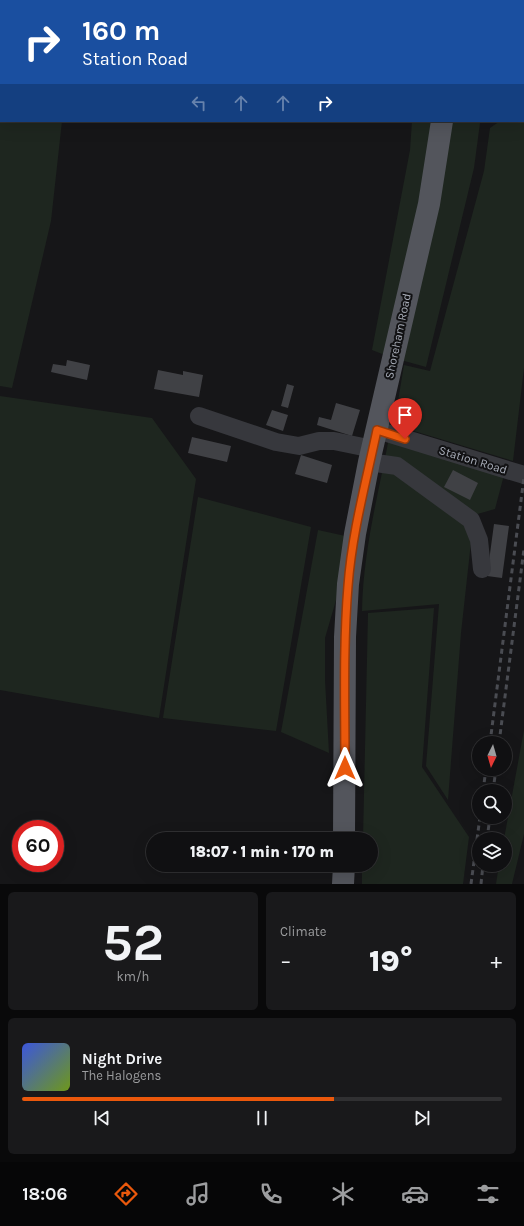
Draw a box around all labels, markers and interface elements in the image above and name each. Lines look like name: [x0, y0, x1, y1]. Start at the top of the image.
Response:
text: 160 m: [82, 14, 160, 47]
icon: right: [16, 16, 68, 68]
text: Station Road: [82, 48, 188, 70]
icon: left: [188, 92, 210, 114]
icon: ahead: [230, 92, 252, 114]
icon: ahead: [272, 92, 294, 114]
icon: right: [314, 92, 336, 114]
street label: Shoreham Road: [382, 292, 414, 380]
pin: [388, 398, 422, 439]
icon: arrive: [394, 404, 416, 426]
street label: Station Road: [437, 443, 509, 477]
north arrow: [472, 736, 512, 776]
map controls: [472, 736, 512, 872]
position arrow: [324, 747, 366, 789]
button: search: [472, 784, 512, 824]
speed limit sign: 60: [12, 820, 64, 872]
button: layers: [472, 832, 512, 872]
text: 18:07 · 1 min · 170 m: [190, 843, 334, 861]
text: 52: [102, 912, 164, 973]
text: Climate: [280, 924, 326, 939]
text: 19°: [369, 943, 413, 979]
text: −: [280, 948, 292, 974]
text: +: [490, 948, 502, 974]
text: km/h: [117, 969, 149, 984]
text: Night Drive: [82, 1050, 162, 1068]
text: The Halogens: [82, 1068, 161, 1083]
icon: previous: [91, 1107, 113, 1129]
icon: pause: [251, 1107, 273, 1129]
icon: next: [411, 1107, 433, 1129]
icon: directions: [112, 1180, 140, 1208]
icon: music: [184, 1180, 212, 1208]
icon: phone: [257, 1180, 285, 1208]
icon: climate: [329, 1180, 357, 1208]
icon: car: [401, 1180, 429, 1208]
icon: filters: [474, 1180, 502, 1208]
text: 18:06: [22, 1183, 67, 1205]

